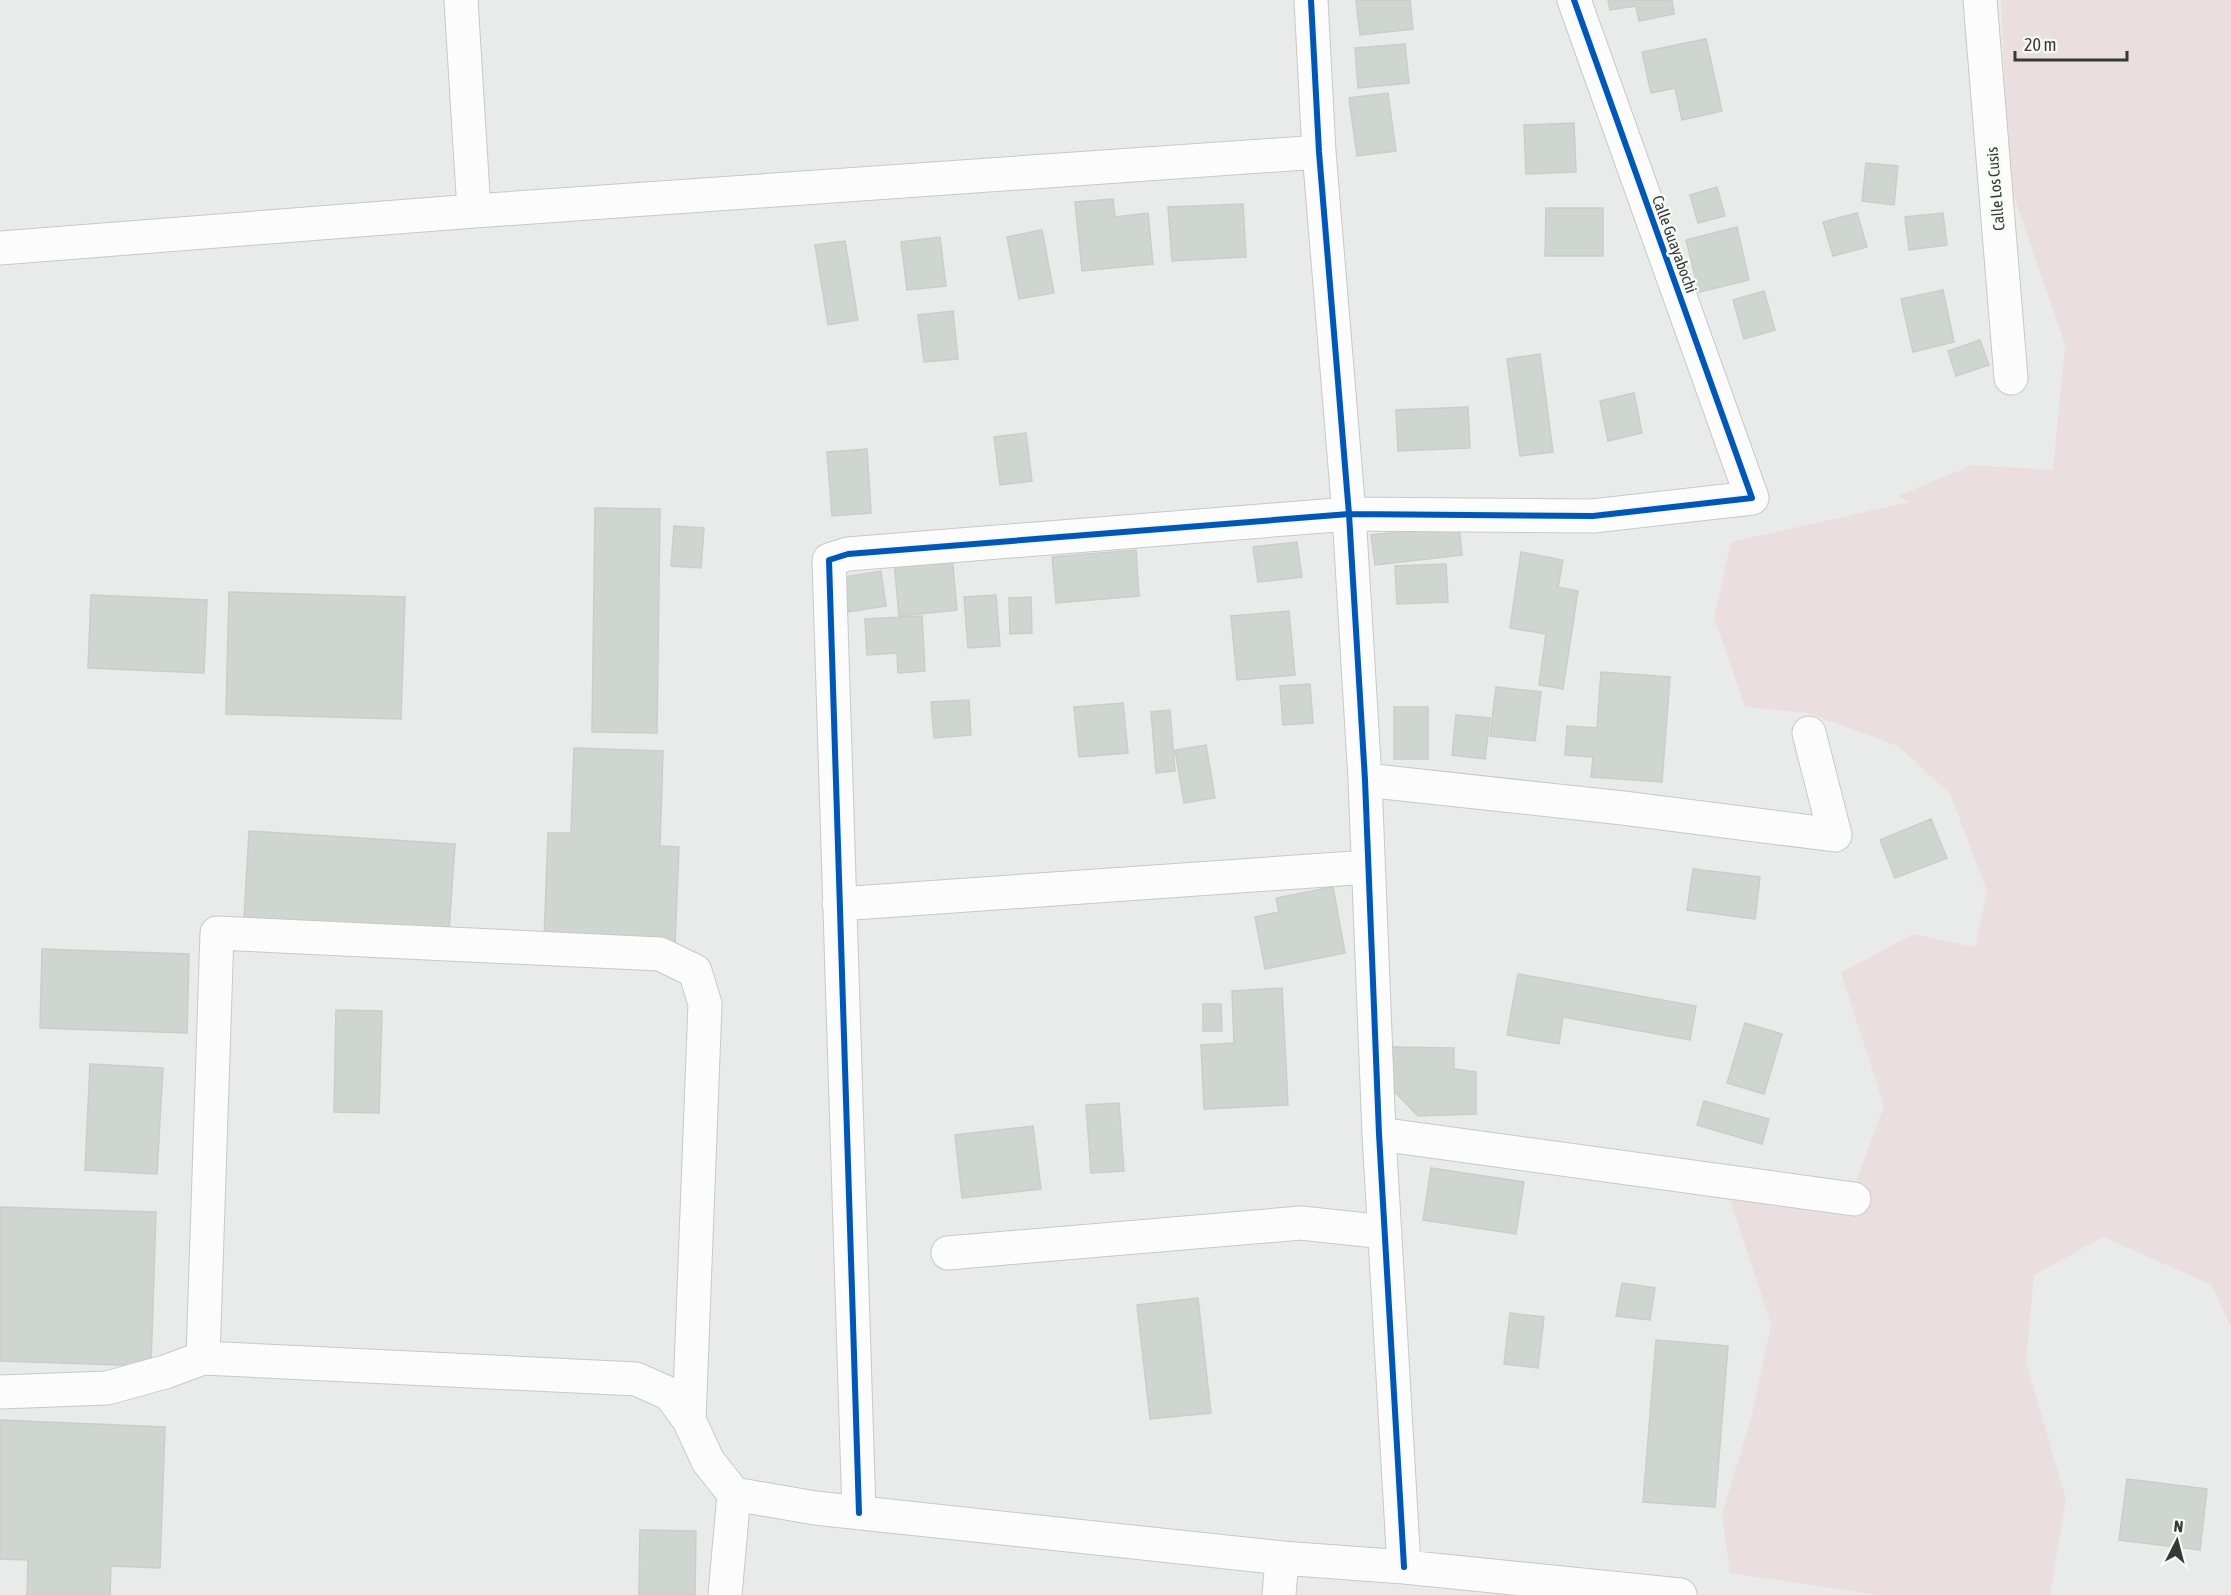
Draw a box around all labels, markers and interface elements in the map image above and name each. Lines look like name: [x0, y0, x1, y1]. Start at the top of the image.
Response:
scale bar: [2015, 24, 2128, 62]
text: 20 m: [2024, 34, 2056, 55]
street label: Calle Los Cusis: [1982, 146, 2008, 232]
street label: Calle Guayabochi: [1648, 193, 1701, 296]
north arrow: [2147, 1511, 2207, 1571]
text: N: [2173, 1517, 2184, 1536]

